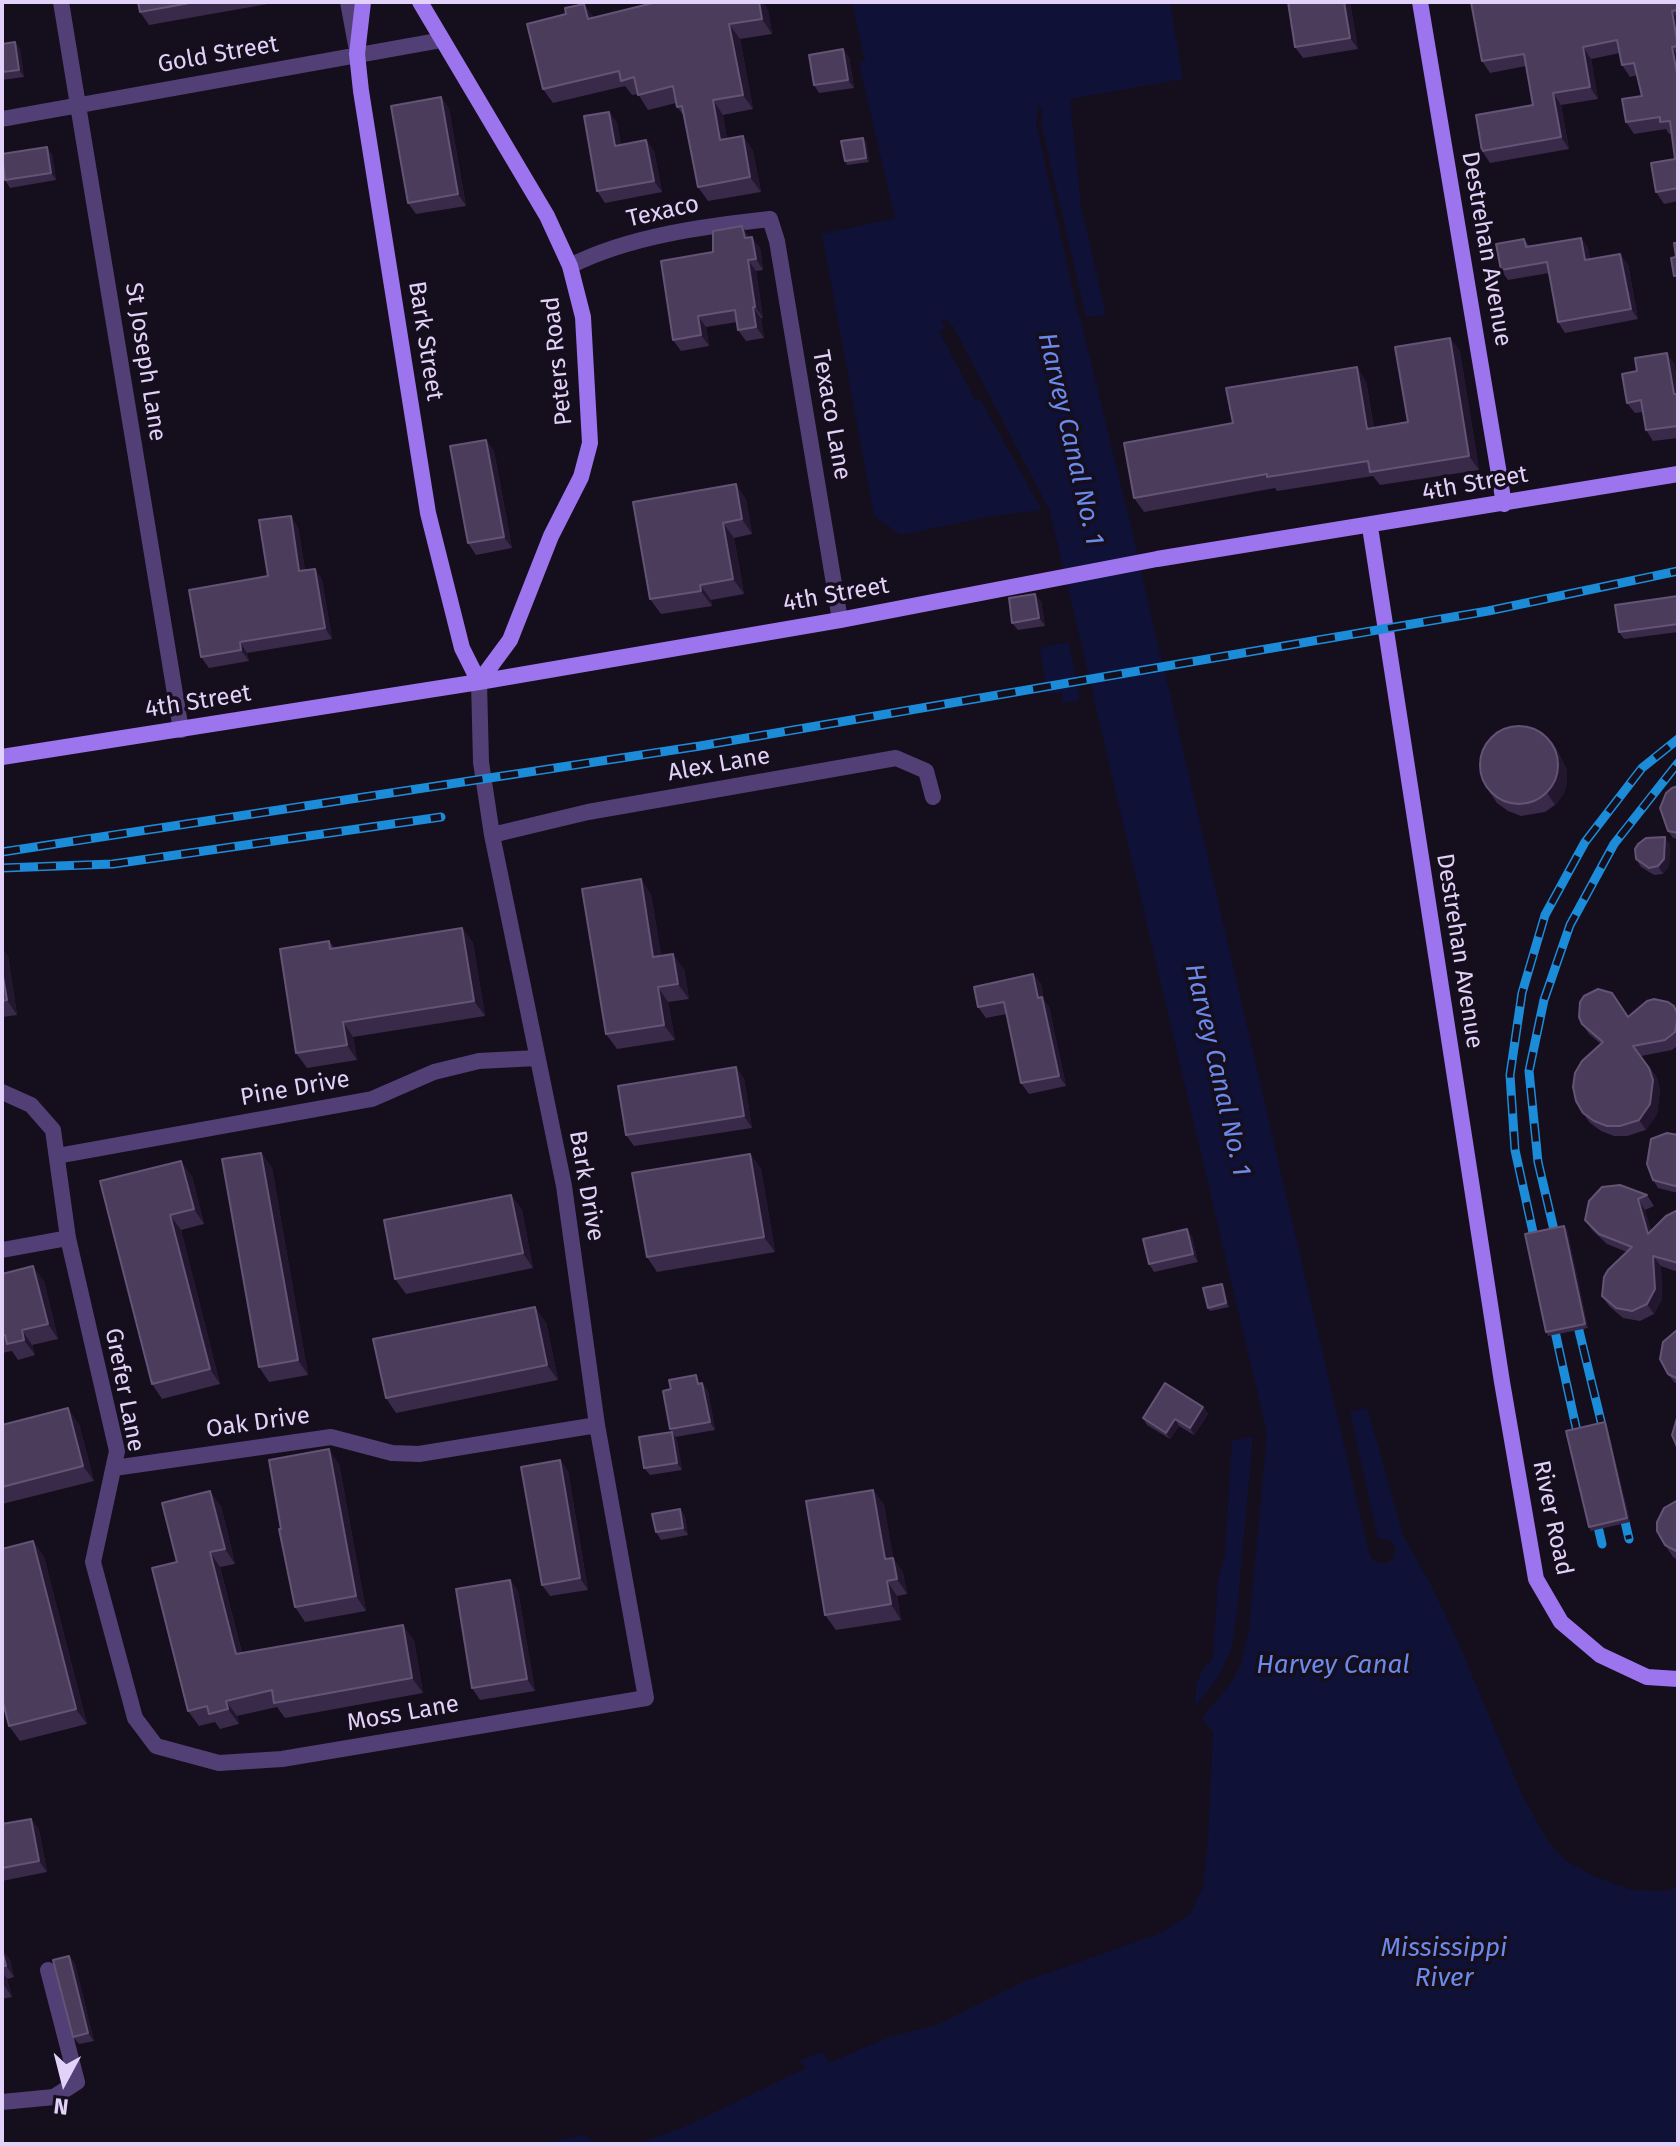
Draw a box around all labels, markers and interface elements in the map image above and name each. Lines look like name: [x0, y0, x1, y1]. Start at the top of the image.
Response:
street label: Gold Street: [155, 30, 281, 80]
street label: Destrehan Avenue: [1455, 149, 1517, 349]
street label: Texaco: [624, 190, 702, 234]
street label: Bark Street: [401, 279, 449, 403]
street label: St Joseph Lane: [118, 281, 172, 443]
street label: Peters Road: [537, 295, 579, 427]
water label: Harvey Canal No. 1: [1030, 330, 1110, 548]
street label: Texaco Lane: [805, 348, 857, 482]
street label: 4th Street: [1420, 461, 1530, 507]
street label: 4th Street: [781, 572, 891, 618]
street label: 4th Street: [143, 679, 253, 725]
street label: Alex Lane: [666, 742, 772, 788]
street label: Destrehan Avenue: [1429, 851, 1489, 1051]
water label: Harvey Canal No. 1: [1177, 961, 1257, 1179]
street label: Pine Drive: [238, 1065, 352, 1113]
street label: Bark Drive: [562, 1128, 610, 1244]
street label: Grefer Lane: [98, 1326, 150, 1454]
street label: Oak Drive: [204, 1401, 312, 1445]
street label: River Road: [1526, 1458, 1578, 1578]
water label: Harvey Canal: [1256, 1650, 1410, 1682]
street label: Moss Lane: [345, 1690, 461, 1738]
water label: Mississippi River: [1381, 1933, 1507, 1994]
north arrow: [24, 2042, 104, 2122]
text: N: [52, 2092, 70, 2121]

